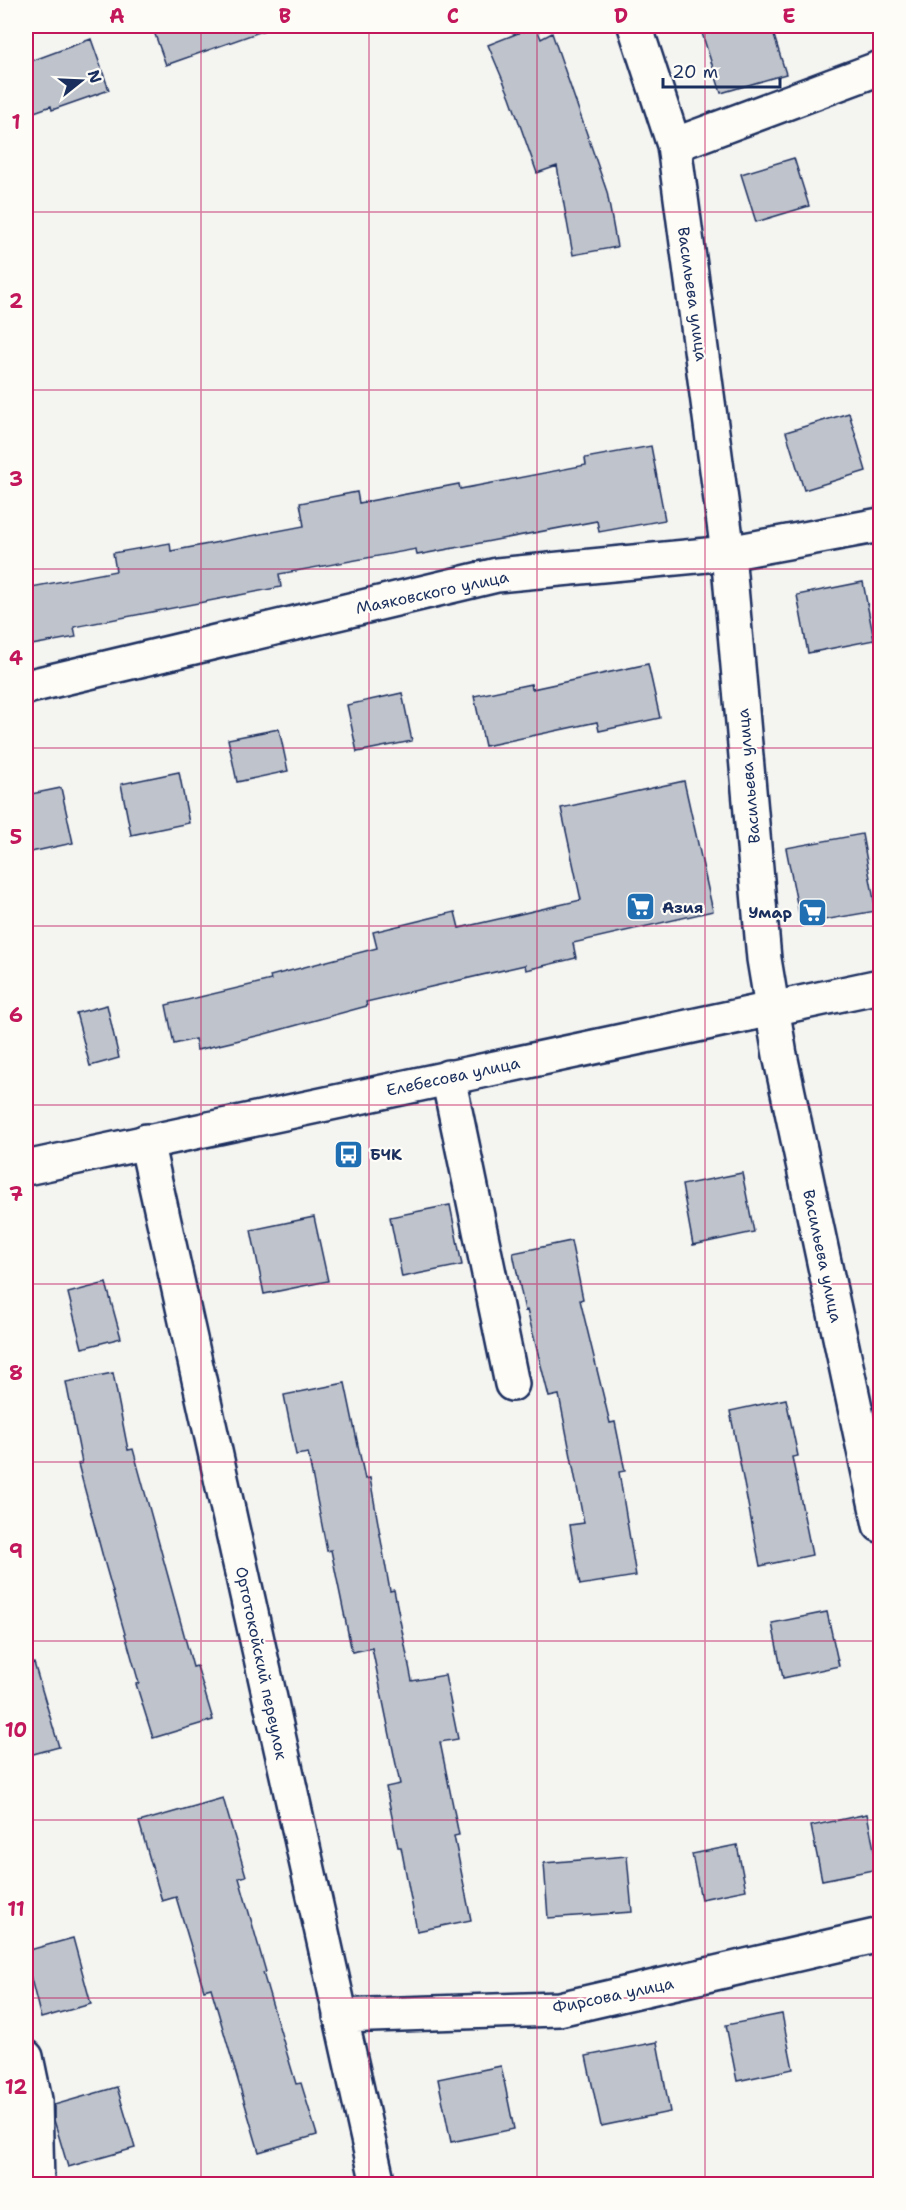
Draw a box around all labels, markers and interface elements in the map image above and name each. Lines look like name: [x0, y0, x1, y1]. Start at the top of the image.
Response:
text: A: [109, 3, 125, 29]
text: B: [279, 3, 291, 29]
text: C: [447, 3, 459, 29]
text: D: [614, 3, 628, 29]
text: E: [782, 3, 796, 29]
north arrow: [51, 51, 111, 111]
scale bar: [663, 51, 780, 89]
text: 20 m: [672, 60, 718, 84]
text: N: [83, 67, 107, 86]
text: 1: [11, 109, 21, 135]
street label: Васильева улица: [673, 226, 712, 363]
text: 2: [9, 288, 23, 314]
text: 3: [9, 466, 23, 492]
street label: Маяковского улица: [354, 566, 511, 619]
text: 4: [9, 645, 23, 671]
street label: Васильева улица: [732, 708, 765, 844]
text: 5: [10, 824, 22, 850]
supermarket icon: Азия: [625, 891, 657, 923]
supermarket icon: Умар: [797, 896, 829, 928]
place label: Азия: [662, 897, 703, 918]
place label: Умар: [748, 902, 792, 923]
text: 6: [9, 1002, 23, 1028]
street label: Елебесова улица: [384, 1052, 522, 1101]
bus stop icon: БЧК: [333, 1138, 365, 1170]
place label: БЧК: [370, 1144, 402, 1165]
text: 7: [9, 1181, 23, 1207]
street label: Васильева улица: [798, 1188, 847, 1325]
text: 8: [9, 1360, 23, 1386]
text: 9: [9, 1538, 23, 1564]
street label: Ортотокойский переулок: [231, 1565, 292, 1762]
text: 10: [5, 1717, 27, 1743]
text: 11: [7, 1896, 25, 1922]
street label: Фирсова улица: [551, 1972, 675, 2019]
text: 12: [5, 2074, 27, 2100]

